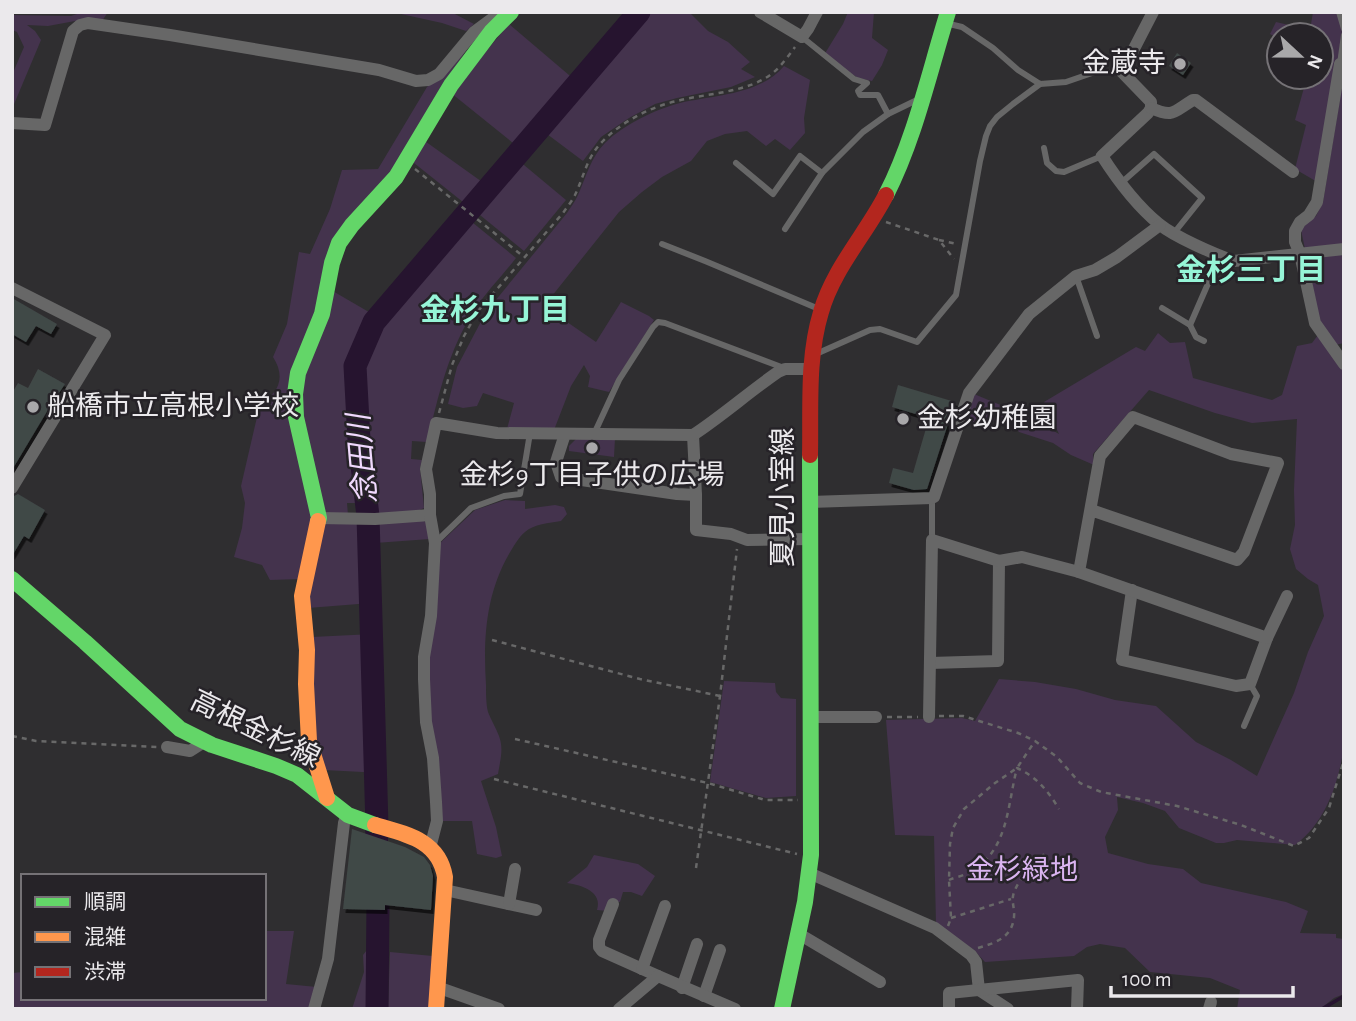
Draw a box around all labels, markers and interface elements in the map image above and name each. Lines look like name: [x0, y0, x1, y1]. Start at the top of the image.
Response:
north arrow: [1265, 21, 1335, 91]
place label: 金蔵寺: [1082, 48, 1166, 78]
text: N: [1303, 52, 1326, 71]
marker: 金蔵寺: [1172, 56, 1188, 72]
district label: 金杉三丁目: [1176, 254, 1326, 286]
district label: 金杉九丁目: [420, 294, 570, 326]
place label: 船橋市立高根小学校: [47, 391, 299, 421]
marker: 船橋市立高根小学校: [25, 399, 41, 415]
place label: 金杉幼稚園: [917, 403, 1057, 433]
water label: 念田川: [342, 410, 382, 505]
marker: 金杉幼稚園: [895, 411, 911, 427]
street label: 夏見小室線: [768, 427, 798, 567]
marker: 金杉9丁目子供の広場: [584, 440, 600, 456]
place label: 金杉9丁目子供の広場: [459, 460, 725, 490]
street label: 高根金杉線: [186, 685, 325, 773]
park label: 金杉緑地: [966, 855, 1078, 885]
legend: [21, 874, 266, 1000]
text: 順調: [84, 891, 126, 913]
text: 混雑: [84, 926, 126, 948]
scale bar: [1111, 954, 1293, 998]
text: 渋滞: [84, 961, 126, 983]
text: 100 m: [1122, 969, 1172, 990]

